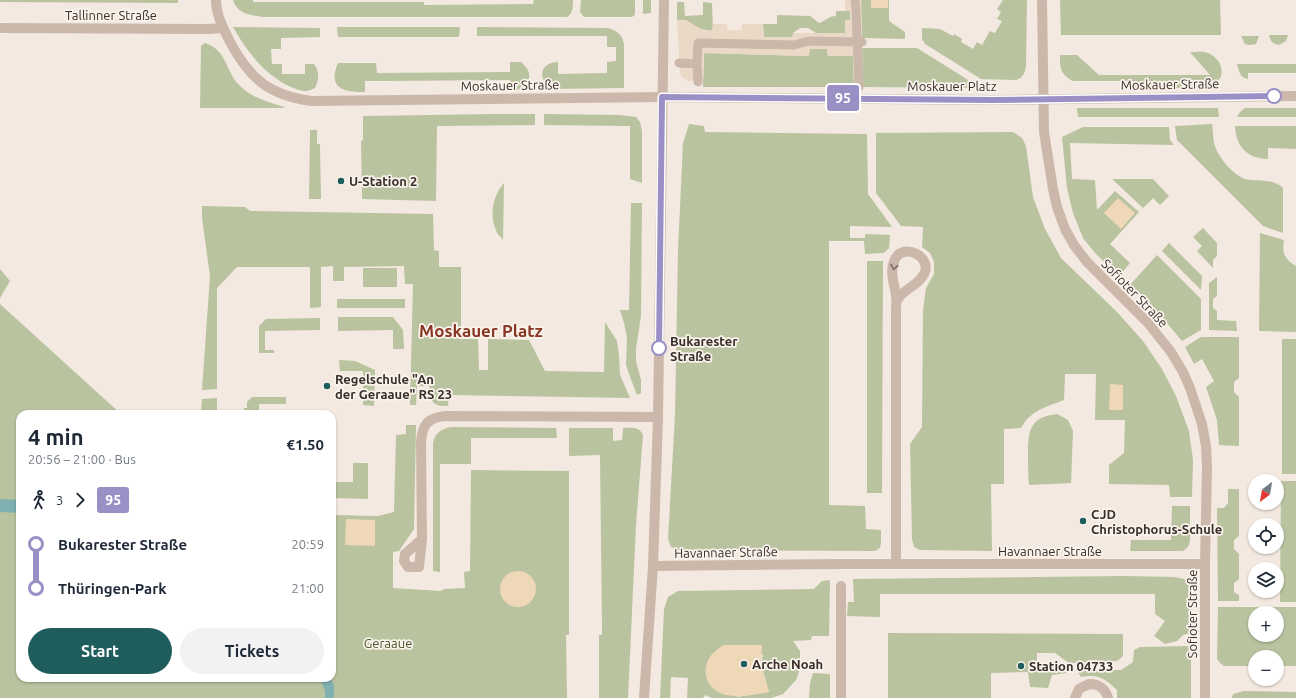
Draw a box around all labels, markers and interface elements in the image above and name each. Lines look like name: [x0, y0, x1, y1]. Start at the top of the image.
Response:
street label: Tallinner Straße: [65, 8, 157, 22]
street label: Moskauer Straße: [1120, 76, 1220, 92]
street label: Moskauer Straße: [460, 77, 560, 93]
street label: Moskauer Platz: [907, 79, 997, 93]
line badge: 95: [825, 85, 861, 111]
unlabelled marker: [1266, 88, 1282, 104]
text: 95: [835, 90, 851, 106]
place label: U-Station 2: [349, 174, 417, 188]
marker: U-Station 2: [336, 176, 346, 186]
street label: Sofioter Straße: [1099, 256, 1171, 330]
one-way arrow: [890, 263, 898, 270]
district label: Moskauer Platz: [419, 321, 543, 340]
place label: Bukarester Straße: [670, 334, 738, 363]
marker: Bukarester Straße: [651, 340, 667, 356]
place label: Regelschule "An der Geraaue" RS 23: [335, 372, 452, 401]
marker: Regelschule "An der Geraaue" RS 23: [322, 381, 332, 391]
text: 4 min: [28, 424, 84, 449]
text: €1.50: [286, 436, 324, 453]
text: 20:56 – 21:00 · Bus: [28, 452, 136, 466]
north arrow: [1248, 474, 1284, 510]
map controls: [1248, 474, 1284, 686]
icon: walk: [28, 489, 50, 511]
icon: forward: [69, 489, 91, 511]
text: 95: [105, 492, 121, 508]
text: 3: [56, 493, 63, 507]
place label: CJD Christophorus-Schule: [1091, 507, 1222, 536]
marker: CJD Christophorus-Schule: [1078, 516, 1088, 526]
button: locate: [1248, 518, 1284, 554]
text: Bukarester Straße: [58, 536, 187, 553]
text: 20:59: [291, 537, 324, 551]
street label: Havannaer Straße: [674, 544, 778, 560]
street label: Havannaer Straße: [998, 544, 1102, 558]
button: layers: [1248, 562, 1284, 598]
street label: Sofioter Straße: [1185, 570, 1199, 658]
text: Thüringen-Park: [58, 580, 167, 597]
text: 21:00: [291, 581, 324, 595]
button: +: [1248, 606, 1284, 642]
button: Start: [28, 628, 172, 674]
button: Tickets: [180, 628, 324, 674]
park label: Geraaue: [364, 636, 412, 650]
button: −: [1248, 650, 1284, 686]
place label: Arche Noah: [752, 657, 823, 671]
marker: Arche Noah: [739, 659, 749, 669]
place label: Station 04733: [1029, 659, 1113, 673]
marker: Station 04733: [1016, 661, 1026, 671]

